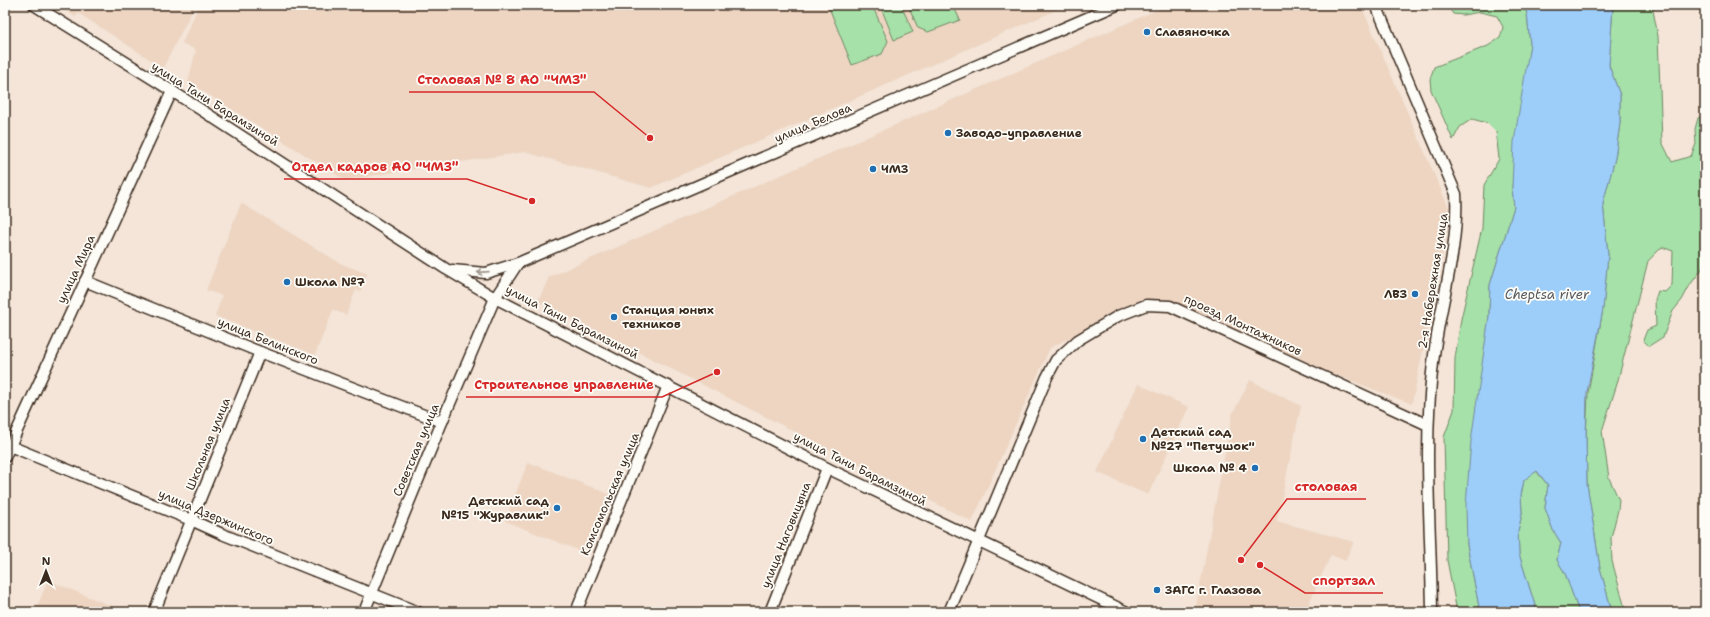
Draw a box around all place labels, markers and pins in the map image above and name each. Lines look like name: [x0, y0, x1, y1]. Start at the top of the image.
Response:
place label: Славяночка: [1155, 24, 1231, 40]
marker: Славяночка: [1142, 27, 1152, 37]
callout: Столовая № 8 АО "ЧМЗ": [409, 67, 594, 92]
place label: Заводо-управление: [956, 125, 1082, 141]
marker: Заводо-управление: [943, 128, 953, 138]
callout: Отдел кадров АО "ЧМЗ": [284, 154, 467, 179]
place label: ЧМЗ: [881, 161, 908, 177]
marker: ЧМЗ: [868, 164, 878, 174]
place label: Школа №7: [295, 274, 365, 290]
marker: Школа №7: [282, 277, 292, 287]
place label: ЛВЗ: [1384, 286, 1407, 302]
marker: ЛВЗ: [1410, 289, 1420, 299]
place label: Станция юных техников: [622, 302, 714, 332]
marker: Станция юных техников: [609, 312, 619, 322]
callout: Строительное управление: [466, 372, 662, 397]
place label: Детский сад №27 "Петушок": [1151, 424, 1255, 454]
marker: Детский сад №27 "Петушок": [1138, 434, 1148, 444]
place label: Школа № 4: [1173, 460, 1248, 476]
marker: Школа № 4: [1250, 463, 1260, 473]
callout: столовая: [1287, 474, 1366, 499]
place label: Детский сад №15 "Журавлик": [441, 493, 550, 523]
marker: Детский сад №15 "Журавлик": [552, 503, 562, 513]
callout: спортзал: [1305, 568, 1383, 593]
place label: ЗАГС г. Глазова: [1165, 582, 1262, 598]
marker: ЗАГС г. Глазова: [1152, 585, 1162, 595]

